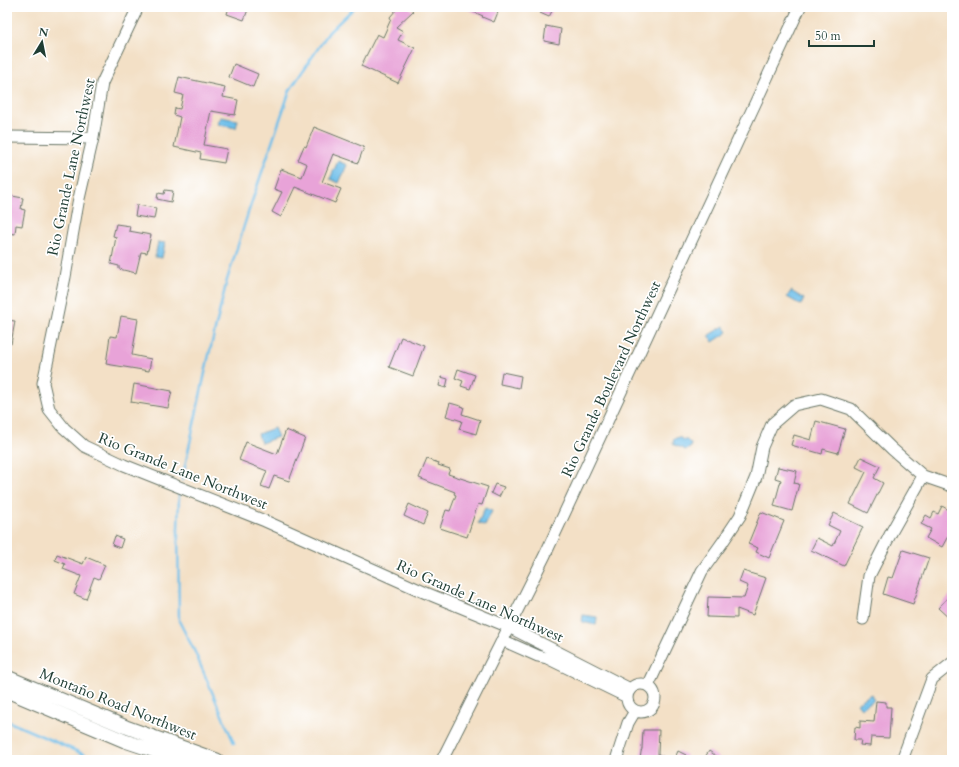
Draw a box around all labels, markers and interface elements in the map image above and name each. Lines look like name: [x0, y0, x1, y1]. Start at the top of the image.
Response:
north arrow: [22, 22, 62, 62]
scale bar: [809, 22, 874, 48]
text: N: [38, 24, 50, 41]
text: 50 m: [815, 28, 842, 44]
street label: Rio Grande Lane Northwest: [42, 76, 100, 258]
street label: Rio Grande Boulevard Northwest: [557, 277, 666, 480]
street label: Rio Grande Lane Northwest: [95, 428, 271, 514]
street label: Rio Grande Lane Northwest: [393, 555, 567, 647]
street label: Montaño Road Northwest: [37, 663, 200, 745]

